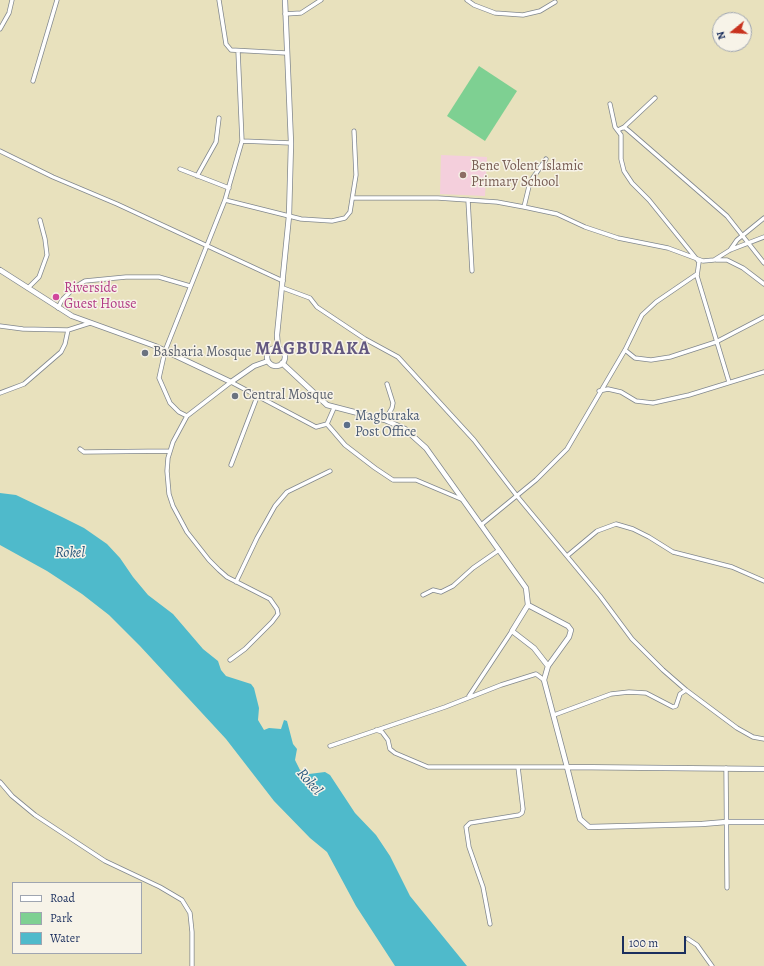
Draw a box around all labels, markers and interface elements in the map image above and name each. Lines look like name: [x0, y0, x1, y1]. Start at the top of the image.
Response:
north arrow: [712, 12, 752, 52]
text: N: [713, 29, 729, 42]
place label: Bene Volent Islamic Primary School: [471, 159, 583, 192]
marker: Bene Volent Islamic Primary School: [458, 170, 468, 180]
place label: Riverside Guest House: [64, 281, 137, 314]
marker: Riverside Guest House: [51, 292, 61, 302]
district label: MAGBURAKA: [255, 339, 371, 361]
place label: Basharia Mosque: [153, 345, 251, 361]
marker: Basharia Mosque: [140, 348, 150, 358]
place label: Central Mosque: [243, 388, 333, 404]
marker: Central Mosque: [230, 391, 240, 401]
place label: Magburaka Post Office: [355, 409, 420, 442]
marker: Magburaka Post Office: [342, 420, 352, 430]
water label: Rokel: [55, 544, 85, 562]
water label: Rokel: [292, 765, 326, 799]
legend: [12, 882, 142, 954]
text: Road: [50, 890, 75, 906]
text: Park: [50, 910, 73, 926]
scale bar: [624, 928, 688, 954]
text: Water: [50, 930, 80, 946]
text: 100 m: [629, 935, 658, 951]

